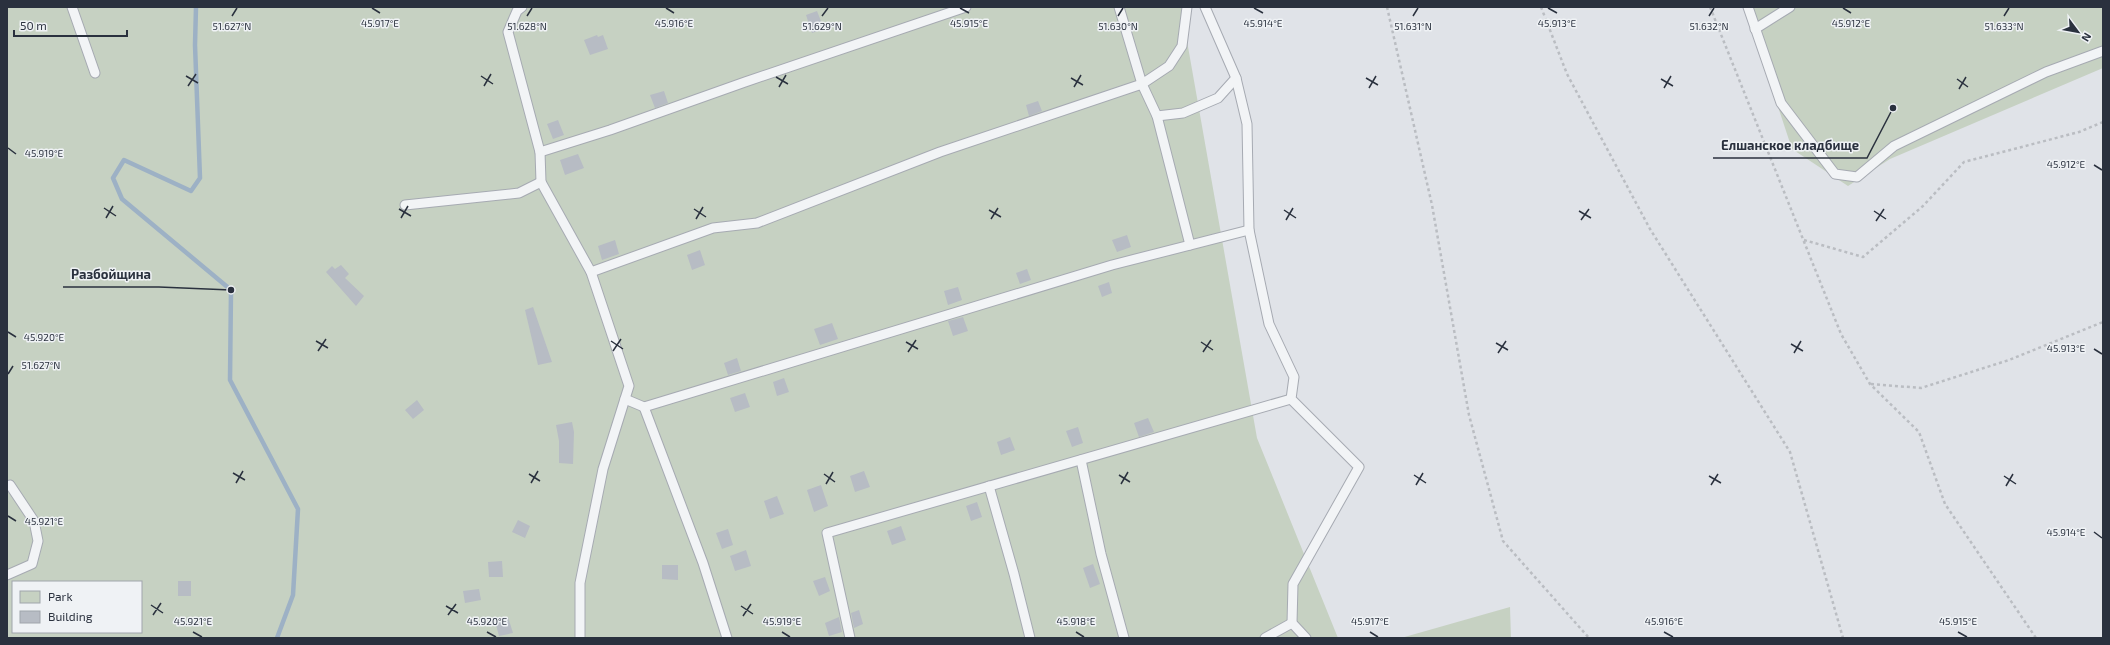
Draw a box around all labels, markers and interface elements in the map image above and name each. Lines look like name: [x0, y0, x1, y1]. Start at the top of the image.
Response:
scale bar: [14, 12, 127, 38]
north arrow: [2058, 12, 2098, 52]
text: 45.917°E: [361, 17, 399, 29]
text: 45.916°E: [655, 17, 694, 29]
text: 45.915°E: [950, 17, 988, 29]
text: 45.914°E: [1244, 17, 1283, 29]
text: 45.913°E: [1538, 17, 1577, 29]
text: 45.912°E: [1832, 17, 1871, 29]
text: 50 m: [20, 18, 47, 32]
text: 51.627°N: [213, 20, 251, 32]
text: 51.628°N: [507, 20, 547, 32]
text: 51.629°N: [802, 20, 842, 32]
text: 51.630°N: [1098, 20, 1138, 32]
text: 51.631°N: [1394, 20, 1432, 32]
text: 51.632°N: [1689, 20, 1729, 32]
text: 51.633°N: [1984, 20, 2024, 32]
text: N: [2079, 31, 2095, 44]
callout: Елшанское кладбище: [1713, 133, 1867, 158]
text: Елшанское кладбище: [1721, 137, 1859, 153]
text: 45.919°E: [25, 147, 64, 159]
text: 45.912°E: [2047, 158, 2086, 170]
callout: Разбойщина: [63, 262, 159, 287]
text: Разбойщина: [71, 266, 151, 282]
text: 45.920°E: [24, 331, 65, 343]
text: 45.913°E: [2047, 342, 2086, 354]
text: 51.627°N: [22, 359, 60, 371]
text: 45.921°E: [25, 515, 64, 527]
text: 45.914°E: [2047, 526, 2086, 538]
legend: [12, 581, 142, 633]
text: Park: [48, 589, 73, 603]
text: Building: [48, 609, 93, 623]
text: 45.921°E: [174, 615, 213, 627]
text: 45.920°E: [467, 615, 508, 627]
text: 45.919°E: [763, 615, 802, 627]
text: 45.918°E: [1057, 615, 1096, 627]
text: 45.917°E: [1351, 615, 1389, 627]
text: 45.916°E: [1645, 615, 1684, 627]
text: 45.915°E: [1939, 615, 1977, 627]

